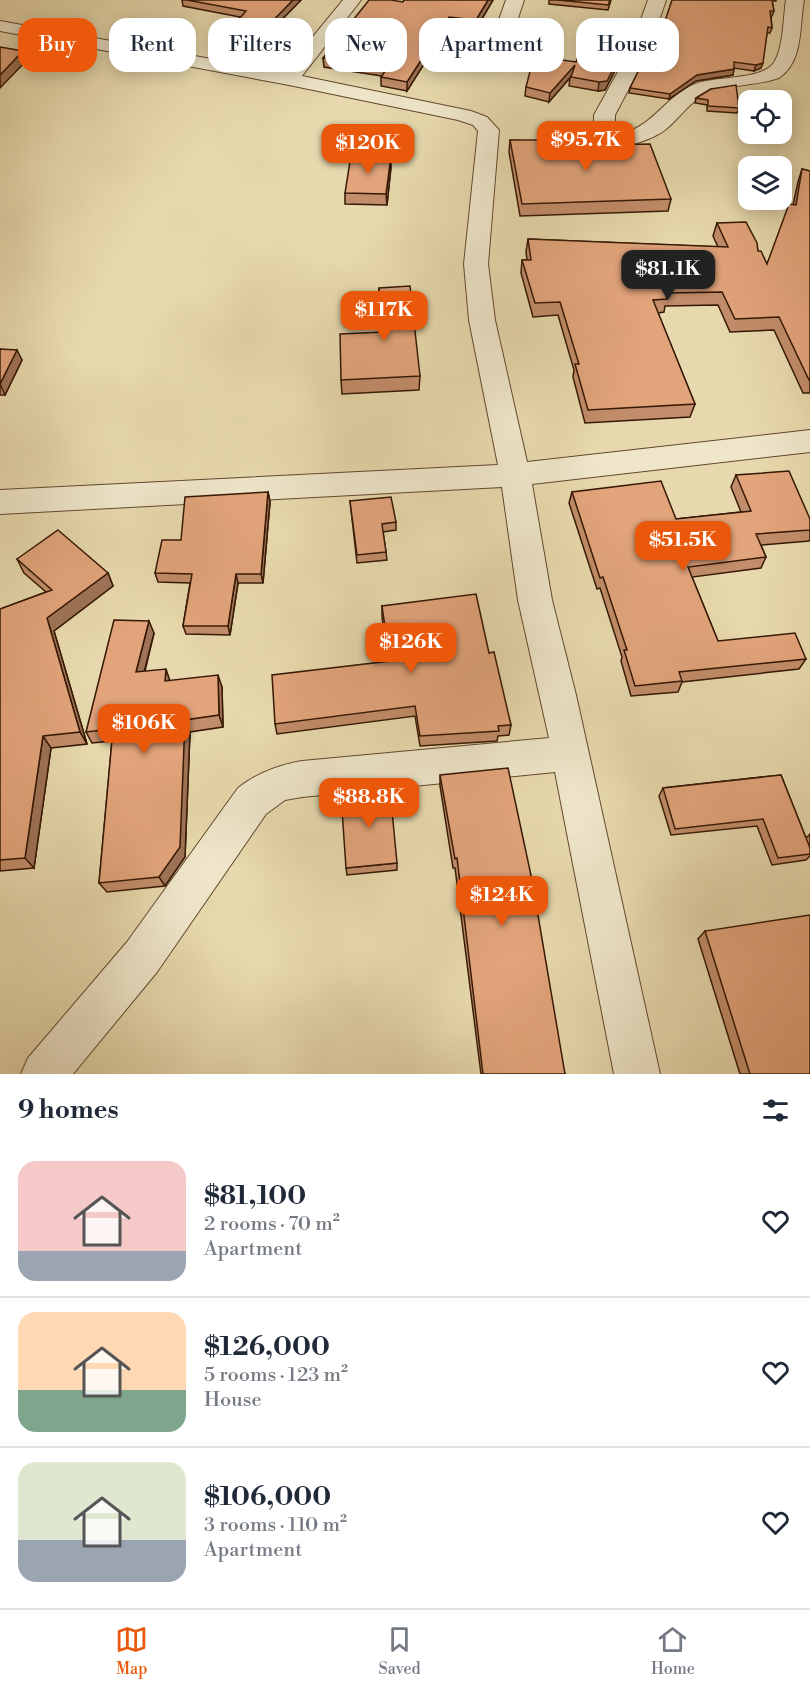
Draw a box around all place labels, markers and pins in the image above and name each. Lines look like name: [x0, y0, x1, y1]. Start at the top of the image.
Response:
pin: $95.7K: [537, 121, 635, 172]
pin: $120K: [326, 124, 410, 175]
pin: $81.1K: [619, 250, 717, 301]
pin: $117K: [342, 291, 426, 342]
pin: $51.5K: [634, 521, 732, 572]
pin: $126K: [369, 623, 453, 674]
pin: $106K: [102, 704, 186, 755]
pin: $88.8K: [320, 778, 418, 829]
pin: $124K: [460, 876, 544, 927]

